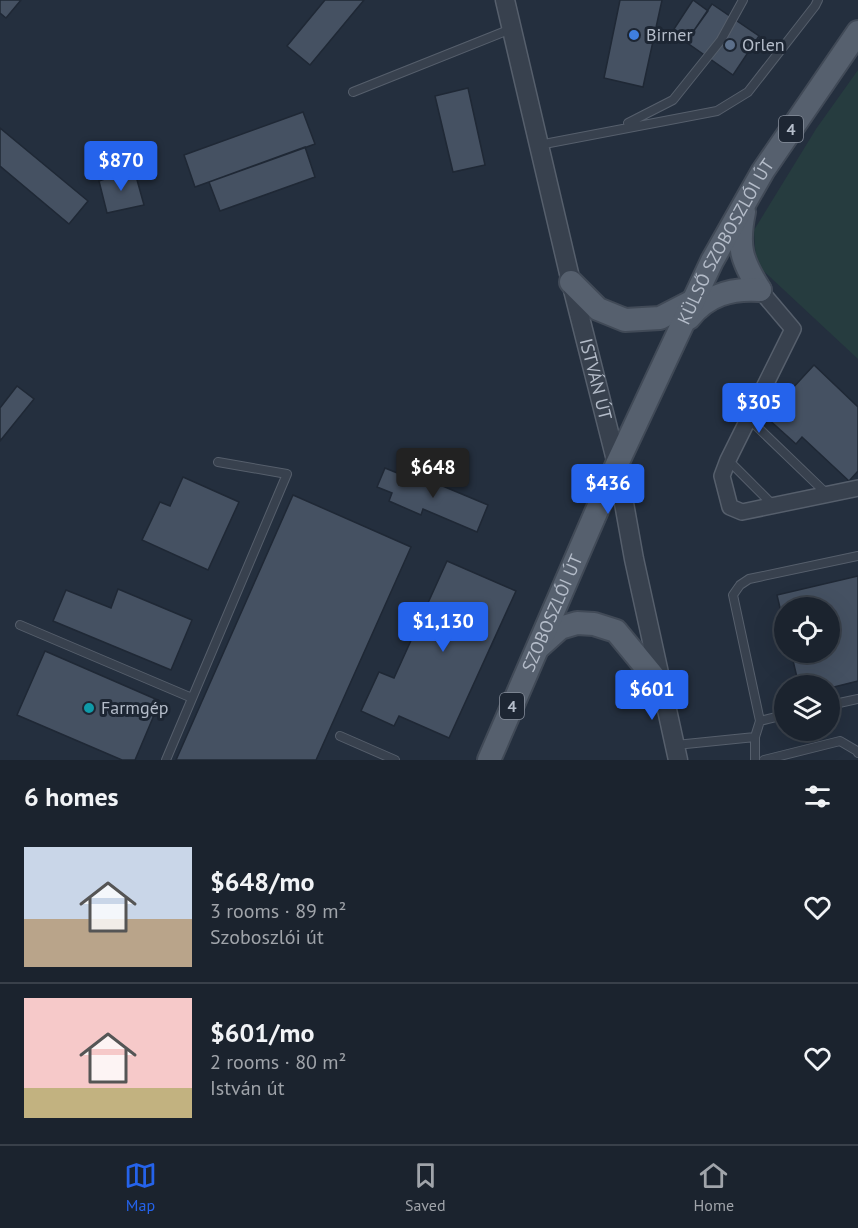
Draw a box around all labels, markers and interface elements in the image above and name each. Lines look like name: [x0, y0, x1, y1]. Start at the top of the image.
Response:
place label: Birner: [646, 23, 693, 46]
marker: Birner: [627, 28, 641, 42]
place label: Orlen: [742, 33, 785, 56]
marker: Orlen: [723, 38, 737, 52]
road number: 4: [779, 116, 803, 142]
pin: $870: [85, 141, 157, 192]
text: $870: [98, 147, 144, 173]
street label: KÜLSŐ SZOBOSZLÓI ÚT: [672, 154, 779, 328]
street label: ISTVÁN ÚT: [575, 336, 617, 422]
pin: $305: [723, 383, 795, 434]
text: $305: [736, 389, 782, 415]
pin: $648: [397, 448, 469, 499]
text: $648: [410, 454, 456, 480]
pin: $436: [572, 464, 644, 515]
text: $436: [585, 470, 631, 496]
street label: SZOBOSZLÓI ÚT: [517, 551, 588, 675]
map controls: [774, 597, 840, 741]
button: locate: [774, 597, 840, 663]
pin: $1,130: [394, 602, 492, 653]
text: $1,130: [412, 608, 474, 634]
pin: $601: [616, 670, 688, 721]
button: layers: [774, 675, 840, 741]
text: $601: [629, 676, 675, 702]
road number: 4: [500, 693, 524, 719]
place label: Farmgép: [101, 696, 169, 719]
marker: Farmgép: [82, 701, 96, 715]
text: 6 homes: [24, 780, 119, 813]
icon: filters: [801, 780, 834, 813]
text: $648/mo: [210, 865, 314, 898]
icon: home: [72, 871, 144, 943]
icon: heart: [801, 891, 834, 924]
text: 3 rooms · 89 m²: [210, 898, 346, 924]
text: Szoboszlói út: [210, 924, 324, 950]
text: $601/mo: [210, 1016, 314, 1049]
icon: home: [72, 1022, 144, 1094]
icon: heart: [801, 1042, 834, 1075]
text: 2 rooms · 80 m²: [210, 1049, 346, 1075]
text: István út: [210, 1075, 284, 1101]
tab: Map: [124, 1159, 157, 1215]
tab: Saved: [405, 1159, 446, 1215]
tab: Home: [694, 1159, 734, 1215]

